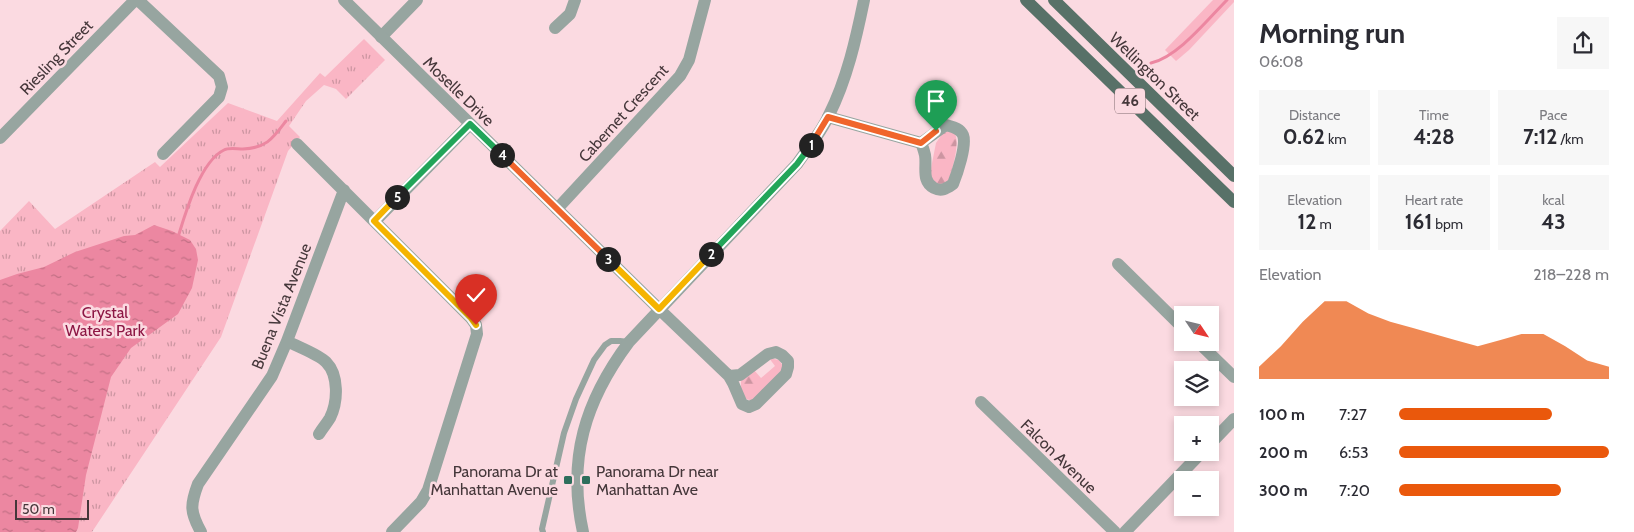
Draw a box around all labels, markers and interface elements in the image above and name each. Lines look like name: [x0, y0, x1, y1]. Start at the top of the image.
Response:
street label: Riesling Street: [16, 16, 97, 99]
text: Morning run: [1259, 16, 1405, 50]
button: share: [1557, 17, 1609, 69]
street label: Wellington Street: [1105, 28, 1204, 125]
text: 06:08: [1259, 52, 1303, 71]
street label: Moselle Drive: [419, 53, 498, 130]
street label: Cabernet Crescent: [575, 60, 673, 166]
pin: [915, 80, 957, 131]
icon: arrive: [922, 87, 950, 115]
road number: 46: [1115, 88, 1145, 114]
text: Distance: [1289, 106, 1340, 124]
text: Time: [1419, 106, 1449, 124]
text: Pace: [1539, 106, 1567, 124]
text: 0.62: [1283, 124, 1325, 149]
text: 4:28: [1413, 124, 1455, 149]
text: 7:12: [1523, 124, 1557, 149]
text: km: [1325, 130, 1347, 148]
text: /km: [1557, 130, 1584, 148]
pin: 1: [798, 132, 824, 158]
text: 1: [809, 136, 814, 154]
pin: 4: [490, 142, 514, 168]
text: 4: [498, 146, 507, 164]
pin: 5: [384, 184, 410, 210]
text: 5: [394, 188, 401, 206]
text: Elevation: [1287, 191, 1342, 209]
text: Heart rate: [1405, 191, 1463, 209]
text: kcal: [1542, 191, 1565, 209]
text: 12: [1298, 209, 1316, 234]
text: 161: [1405, 209, 1432, 234]
text: 43: [1541, 209, 1566, 234]
text: m: [1316, 215, 1332, 233]
text: bpm: [1432, 215, 1463, 233]
street label: Buena Vista Avenue: [248, 240, 315, 372]
pin: 2: [698, 242, 724, 266]
text: 2: [708, 245, 715, 263]
pin: 3: [596, 246, 620, 272]
text: 3: [605, 250, 612, 268]
text: Elevation: [1259, 265, 1322, 284]
text: 218–228 m: [1533, 265, 1609, 284]
pin: [455, 274, 497, 325]
icon: check: [462, 281, 490, 309]
park label: Crystal Waters Park: [65, 303, 146, 340]
north arrow: [1174, 306, 1219, 351]
map controls: [1174, 306, 1219, 516]
button: layers: [1174, 361, 1219, 406]
text: 100 m: [1259, 405, 1305, 424]
text: 7:27: [1339, 405, 1367, 424]
street label: Falcon Avenue: [1017, 415, 1101, 497]
button: +: [1174, 416, 1219, 461]
text: 200 m: [1259, 443, 1308, 462]
text: 6:53: [1339, 443, 1369, 462]
place label: Panorama Dr at Manhattan Avenue: [431, 462, 559, 499]
place label: Panorama Dr near Manhattan Ave: [596, 462, 719, 499]
button: −: [1174, 471, 1219, 516]
marker: Panorama Dr at Manhattan Avenue: [562, 474, 574, 486]
marker: Panorama Dr near Manhattan Ave: [580, 474, 592, 486]
text: 300 m: [1259, 481, 1308, 500]
text: 7:20: [1339, 481, 1370, 500]
scale bar: [15, 497, 89, 520]
text: 50 m: [22, 500, 55, 518]

